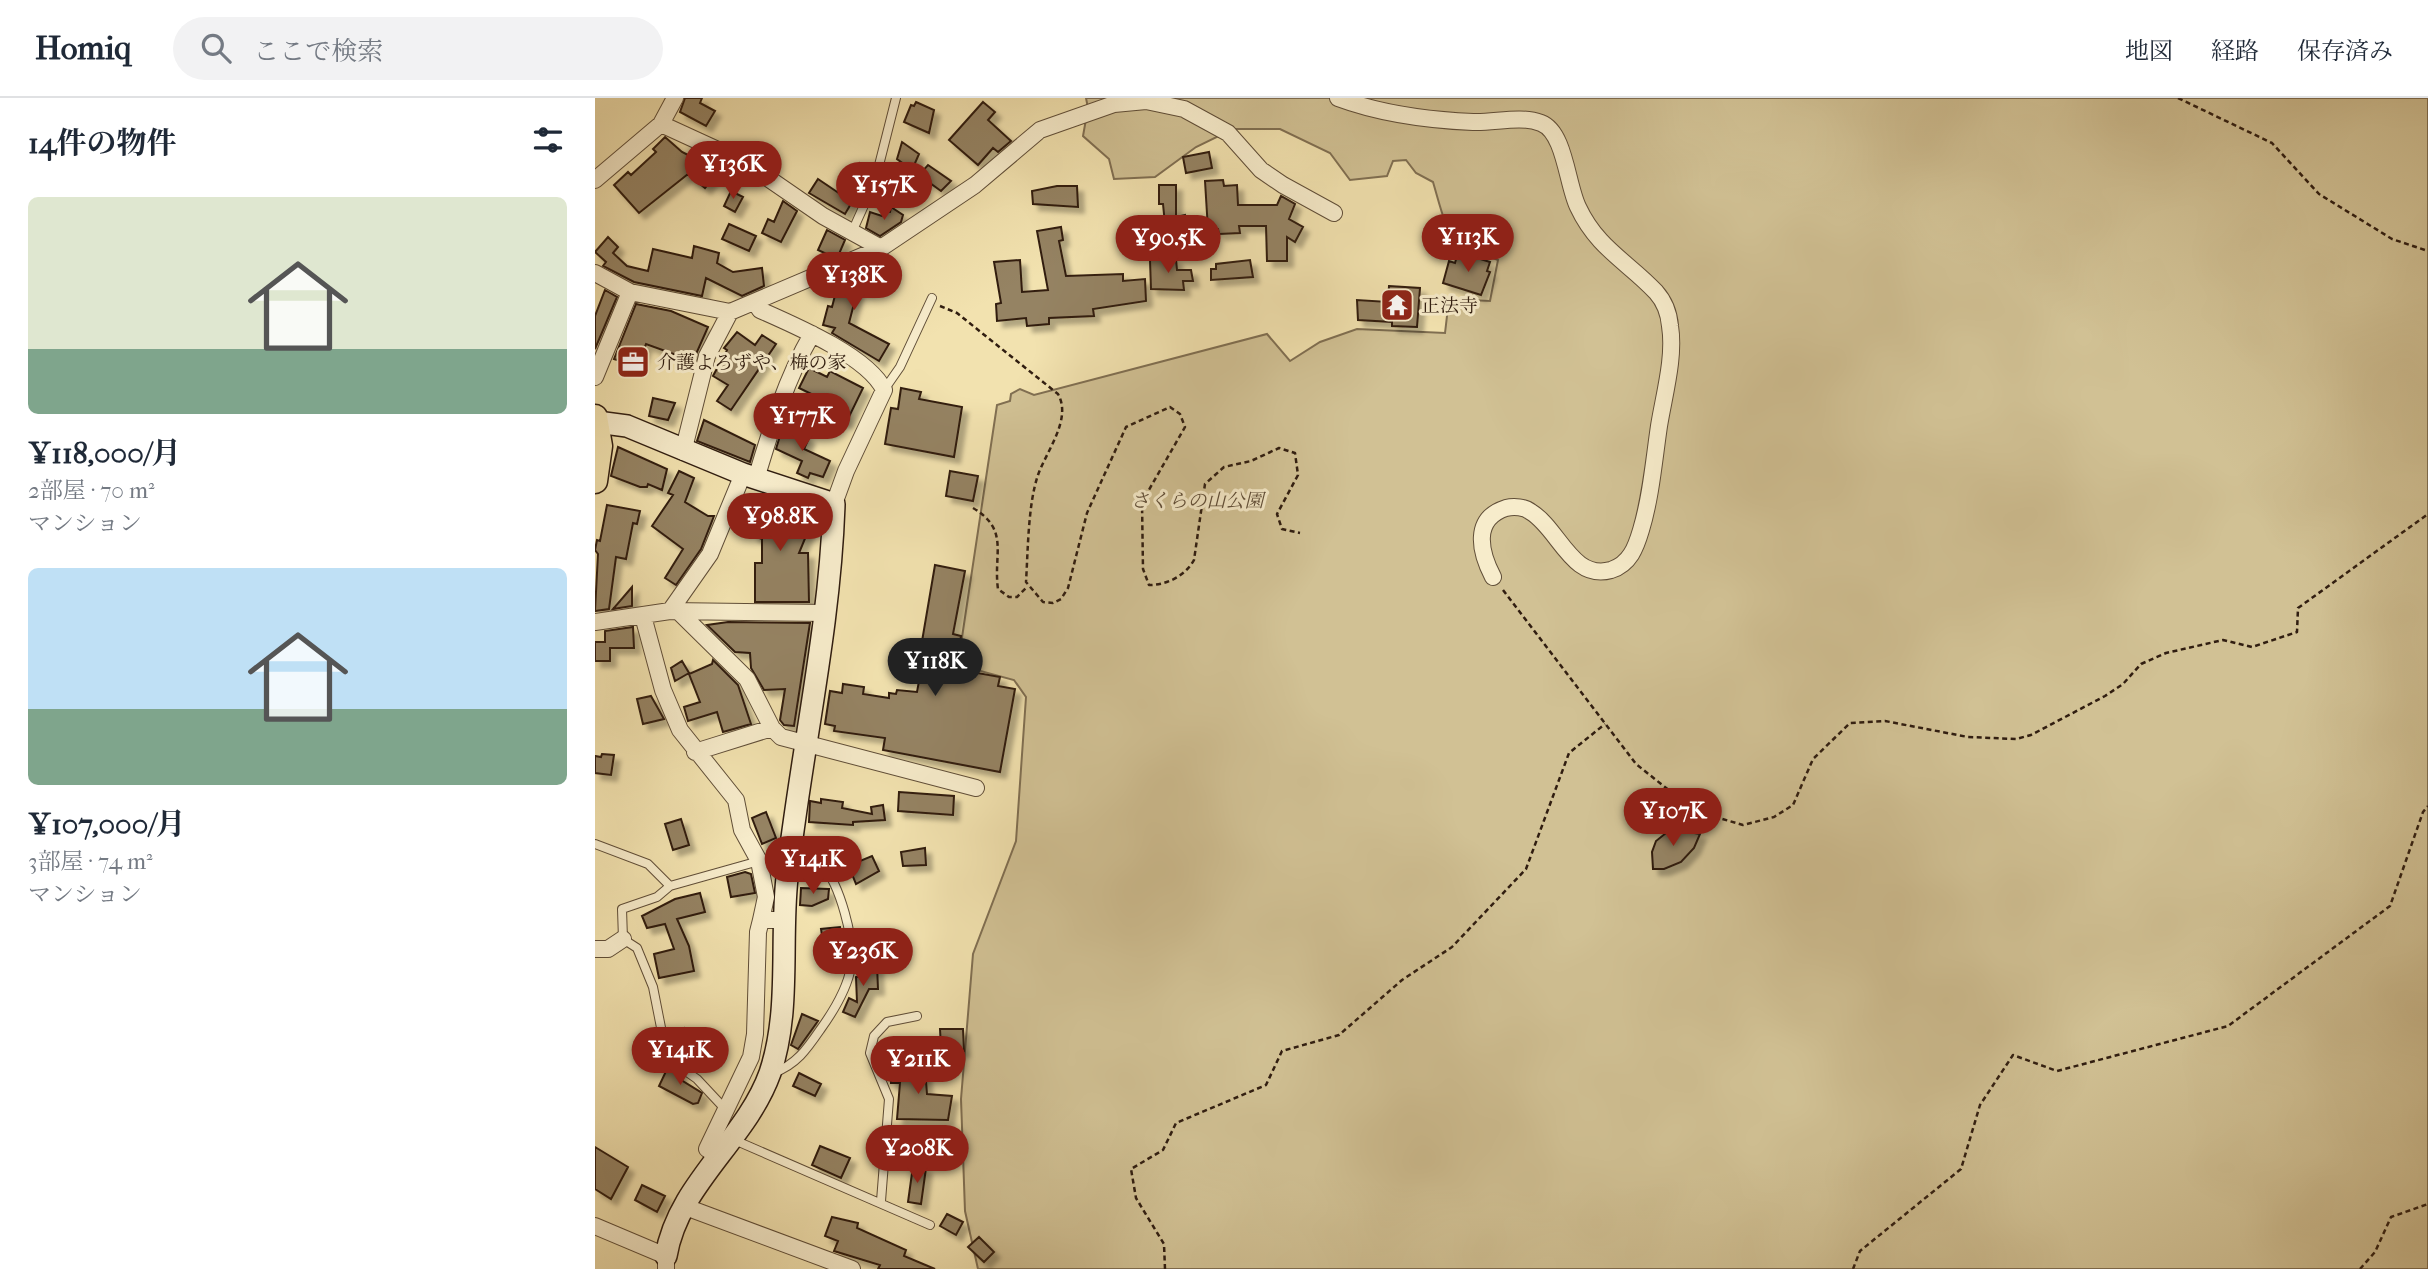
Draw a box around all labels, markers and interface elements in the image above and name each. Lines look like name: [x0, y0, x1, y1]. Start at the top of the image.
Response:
search box: [173, 17, 663, 80]
text: Homiq: [35, 29, 131, 68]
icon: search: [197, 29, 235, 67]
text: ここで検索: [253, 36, 383, 67]
text: 地図: [2125, 37, 2173, 65]
text: 経路: [2211, 37, 2259, 65]
text: 保存済み: [2297, 37, 2393, 65]
icon: filters: [529, 121, 567, 159]
text: 14件の物件: [28, 126, 176, 161]
pin: ¥136K: [684, 141, 782, 201]
text: ¥136K: [701, 150, 765, 177]
pin: ¥157K: [835, 162, 933, 222]
text: ¥157K: [852, 171, 916, 198]
pin: ¥113K: [1419, 214, 1517, 274]
pin: ¥90.5K: [1111, 216, 1225, 275]
text: ¥113K: [1438, 223, 1498, 250]
text: ¥90.5K: [1132, 224, 1204, 251]
icon: home: [235, 243, 361, 369]
pin: ¥138K: [805, 252, 903, 312]
text: ¥138K: [822, 261, 886, 288]
temple icon: 正法寺: [1378, 286, 1416, 324]
place label: 正法寺: [1421, 295, 1478, 317]
office icon: 介護よろずや、梅の家: [614, 343, 652, 381]
place label: 介護よろずや、梅の家: [657, 352, 847, 374]
pin: ¥177K: [753, 394, 851, 453]
text: ¥177K: [769, 402, 835, 429]
text: ¥118,000/月: [28, 436, 181, 471]
text: 2部屋 · 70 m²: [28, 477, 155, 504]
park label: さくらの山公園: [1130, 490, 1266, 512]
pin: ¥98.8K: [723, 494, 837, 553]
text: ¥98.8K: [743, 502, 817, 529]
text: マンション: [28, 510, 142, 537]
icon: home: [235, 614, 361, 740]
pin: ¥118K: [886, 638, 984, 698]
text: ¥118K: [904, 647, 966, 674]
pin: ¥107K: [1624, 788, 1722, 848]
text: ¥107K: [1640, 797, 1706, 824]
text: ¥107,000/月: [28, 807, 186, 842]
pin: ¥141K: [764, 836, 862, 896]
text: ¥141K: [781, 845, 845, 872]
text: 3部屋 · 74 m²: [28, 848, 153, 875]
text: マンション: [28, 881, 142, 908]
pin: ¥236K: [814, 928, 912, 988]
text: ¥236K: [829, 937, 897, 964]
pin: ¥141K: [631, 1028, 729, 1087]
text: ¥141K: [648, 1036, 712, 1063]
pin: ¥211K: [869, 1037, 967, 1096]
text: ¥211K: [887, 1045, 949, 1072]
pin: ¥208K: [868, 1126, 966, 1185]
text: ¥208K: [882, 1134, 952, 1161]

